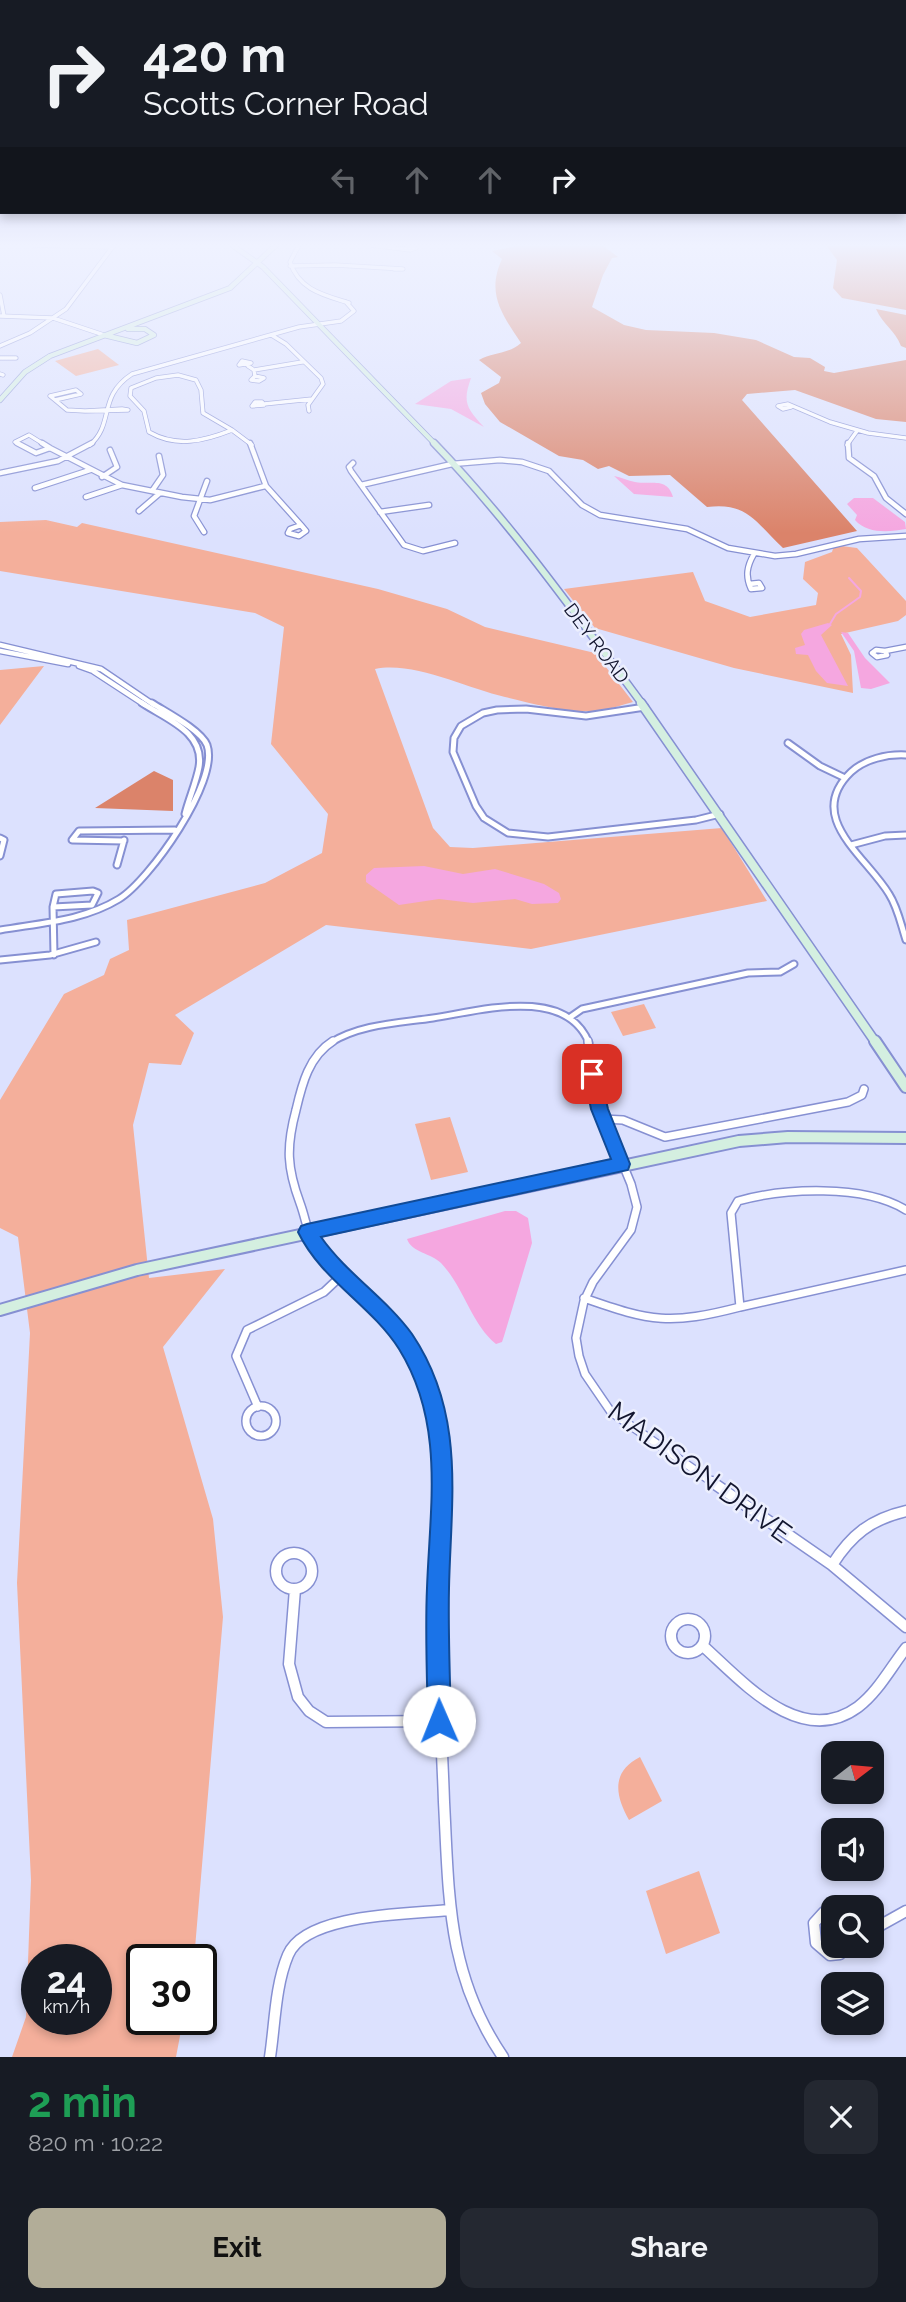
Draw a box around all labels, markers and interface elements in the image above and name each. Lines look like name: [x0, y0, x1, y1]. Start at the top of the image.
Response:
text: 420 m: [143, 26, 286, 83]
icon: right: [28, 28, 119, 119]
text: Scotts Corner Road: [143, 85, 429, 122]
icon: left: [325, 161, 363, 199]
icon: ahead: [398, 161, 436, 199]
icon: ahead: [471, 161, 509, 199]
icon: right: [544, 161, 582, 199]
street label: DEY ROAD: [560, 599, 634, 687]
pin: [562, 1044, 622, 1104]
icon: arrive: [573, 1055, 611, 1093]
street label: MADISON DRIVE: [602, 1395, 798, 1550]
position arrow: [402, 1684, 476, 1758]
north arrow: [821, 1741, 884, 1804]
map controls: [821, 1741, 884, 2035]
button: sound: [821, 1818, 884, 1881]
button: search: [821, 1895, 884, 1958]
speed limit sign: 30: [126, 1944, 217, 2035]
text: 24: [47, 1960, 86, 2001]
button: layers: [821, 1972, 884, 2035]
text: km/h: [43, 1996, 90, 2017]
text: 2 min: [28, 2078, 137, 2127]
button: close: [804, 2080, 878, 2154]
text: 820 m · 10:22: [28, 2129, 163, 2156]
button: Exit: [28, 2208, 446, 2288]
button: Share: [460, 2208, 878, 2288]

